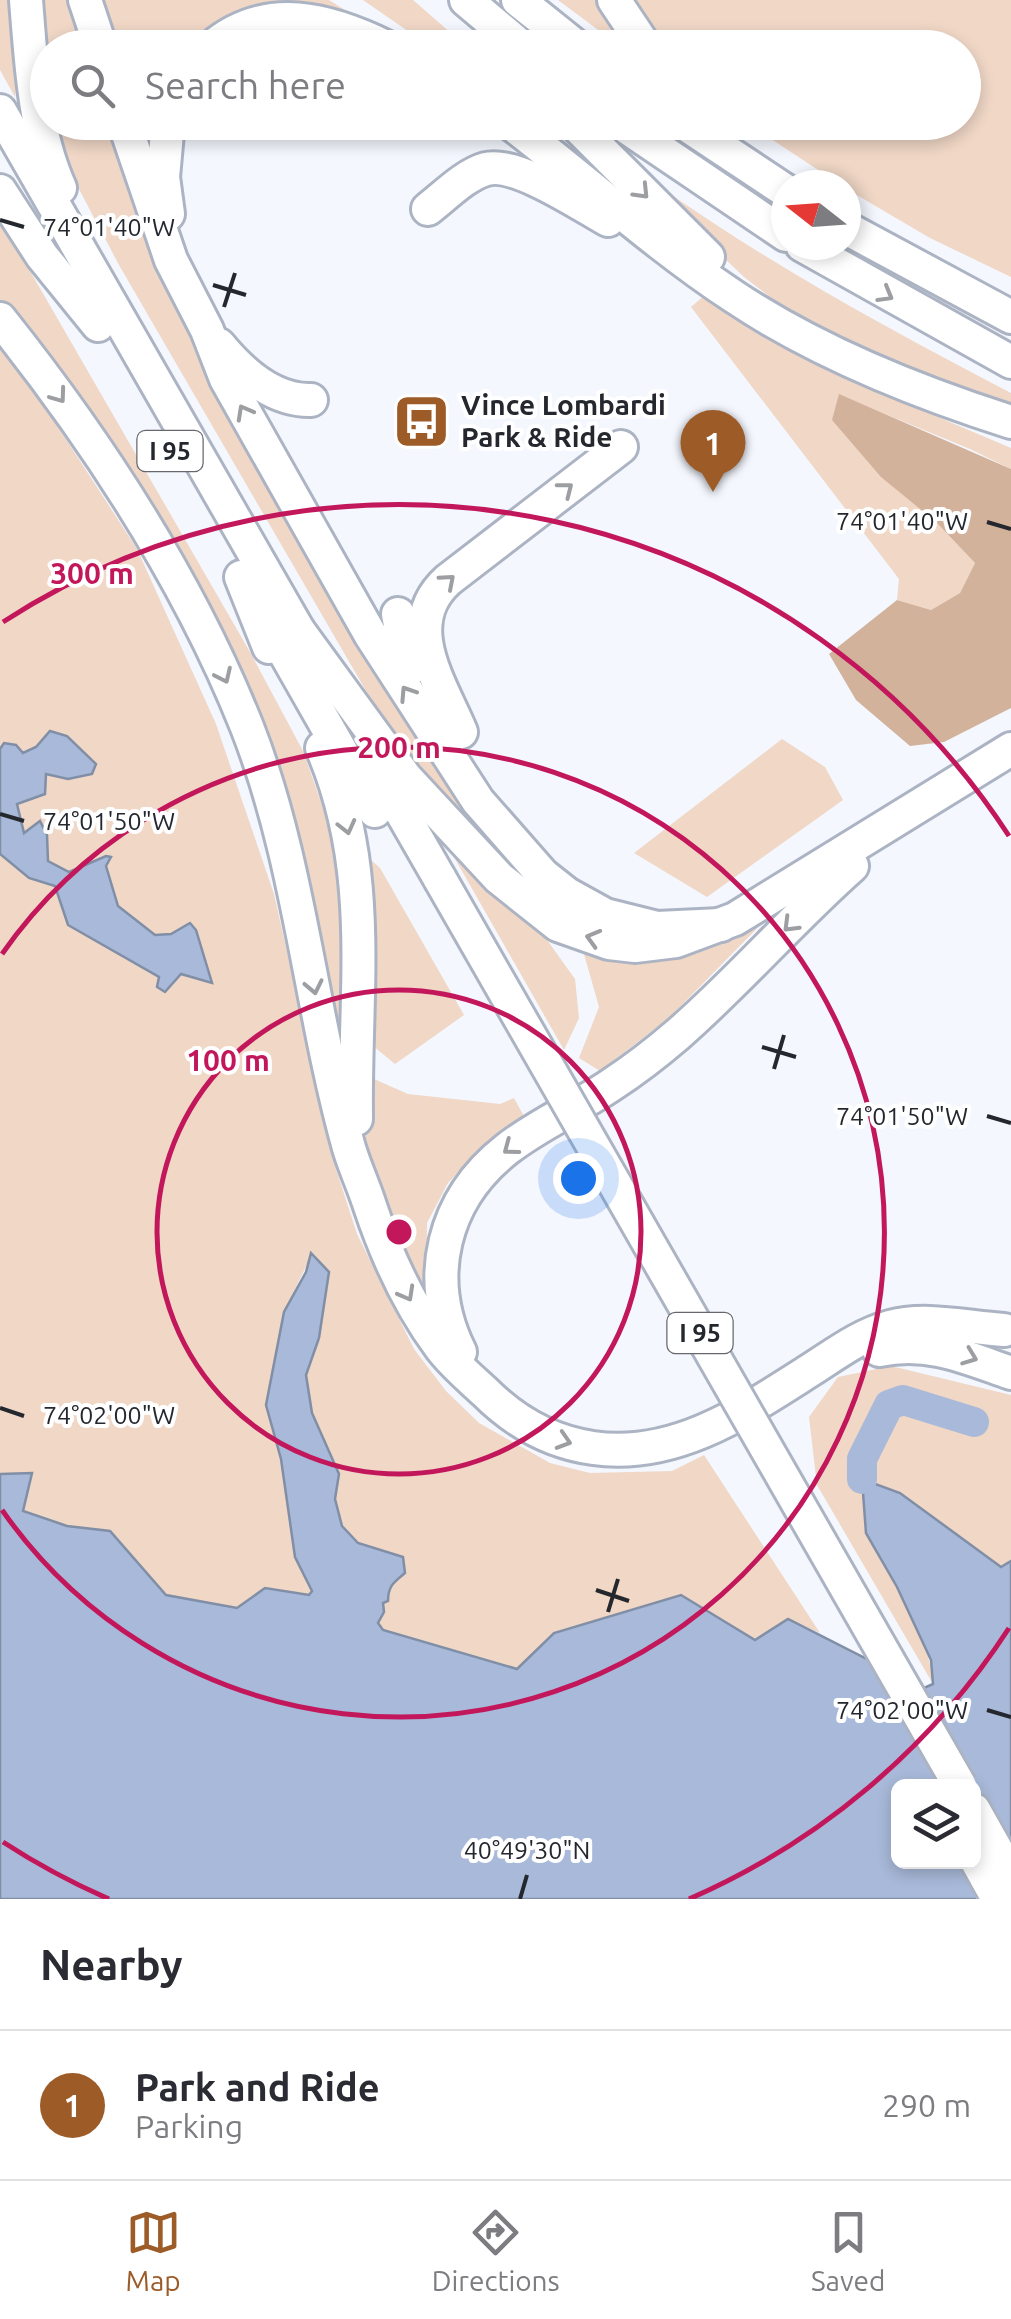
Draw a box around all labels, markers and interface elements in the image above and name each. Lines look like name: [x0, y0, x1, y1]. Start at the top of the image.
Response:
search box: [30, 30, 981, 140]
icon: search: [65, 58, 120, 113]
text: Search here: [145, 64, 346, 106]
north arrow: [771, 170, 861, 260]
one-way arrow: [630, 180, 648, 198]
text: 74°01'40"W: [43, 213, 175, 241]
one-way arrow: [875, 282, 893, 302]
one-way arrow: [47, 385, 65, 403]
place label: Vince Lombardi Park & Ride: [461, 389, 666, 452]
bus stop icon: Vince Lombardi Park & Ride: [392, 391, 452, 451]
one-way arrow: [237, 405, 257, 423]
pin: 1: [680, 410, 746, 492]
road number: I 95: [138, 431, 202, 471]
one-way arrow: [554, 484, 572, 501]
text: 74°01'40"W: [836, 507, 968, 535]
text: 300 m: [50, 556, 134, 590]
one-way arrow: [436, 575, 455, 593]
one-way arrow: [212, 665, 232, 683]
one-way arrow: [400, 686, 419, 704]
text: 200 m: [357, 730, 441, 764]
text: 74°01'50"W: [43, 807, 175, 835]
one-way arrow: [335, 818, 356, 835]
one-way arrow: [783, 913, 801, 931]
one-way arrow: [585, 929, 602, 950]
one-way arrow: [302, 978, 323, 995]
text: 100 m: [186, 1043, 270, 1077]
text: 74°01'50"W: [836, 1102, 968, 1130]
one-way arrow: [503, 1137, 521, 1154]
your location: [553, 1153, 604, 1204]
centre of rings: [381, 1214, 417, 1250]
one-way arrow: [395, 1283, 415, 1301]
road number: I 95: [668, 1313, 732, 1353]
one-way arrow: [961, 1346, 978, 1366]
text: 74°02'00"W: [43, 1401, 175, 1429]
one-way arrow: [555, 1429, 572, 1450]
text: 74°02'00"W: [836, 1696, 968, 1724]
map controls: [891, 1779, 981, 1869]
button: layers: [891, 1779, 981, 1869]
text: 40°49'30"N: [464, 1836, 590, 1864]
text: Nearby: [40, 1941, 183, 1988]
text: Park and Ride: [135, 2066, 380, 2108]
text: 1: [63, 2087, 82, 2123]
text: 290 m: [882, 2087, 971, 2123]
text: Parking: [135, 2108, 243, 2144]
tab: Map: [126, 2205, 181, 2296]
tab: Directions: [432, 2205, 560, 2296]
tab: Saved: [811, 2205, 885, 2296]

